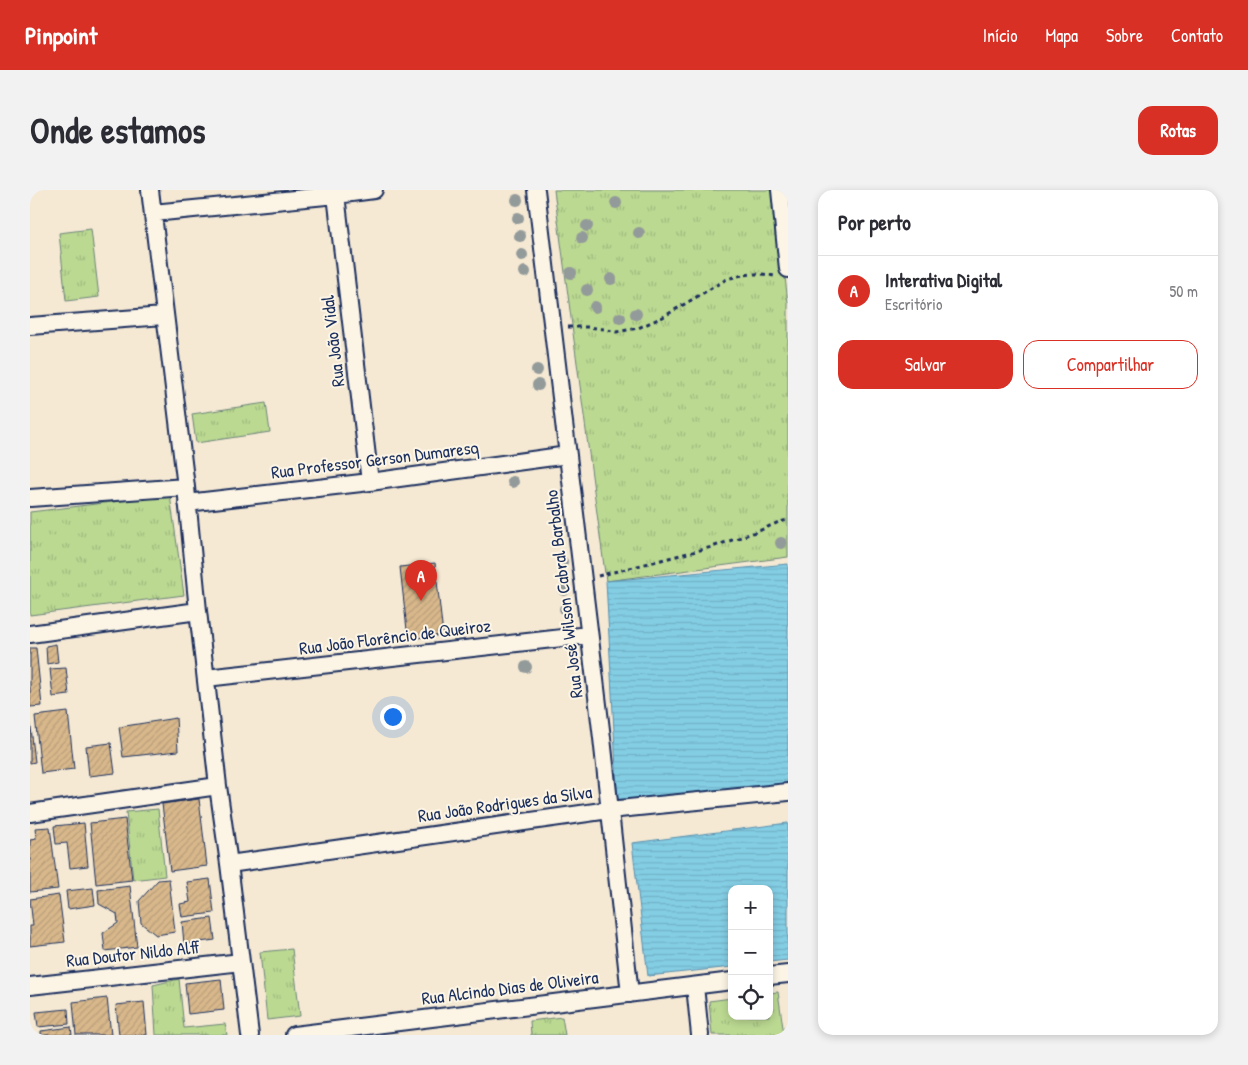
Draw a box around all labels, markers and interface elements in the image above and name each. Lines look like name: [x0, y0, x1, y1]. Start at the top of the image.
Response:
text: Pinpoint: [25, 19, 97, 51]
text: Início: [983, 23, 1017, 48]
text: Mapa: [1045, 23, 1078, 48]
text: Sobre: [1106, 23, 1143, 48]
text: Contato: [1171, 23, 1223, 48]
button: Rotas: [1138, 106, 1218, 155]
text: Onde estamos: [30, 107, 205, 154]
text: Por perto: [838, 208, 911, 237]
text: Interativa Digital: [885, 267, 1002, 293]
text: A: [850, 280, 858, 302]
text: 50 m: [1170, 280, 1198, 302]
text: Escritório: [885, 293, 942, 315]
street label: Rua João Vidal: [314, 294, 351, 388]
button: Salvar: [838, 340, 1013, 389]
button: Compartilhar: [1023, 340, 1198, 389]
street label: Rua Professor Gerson Dumaresq: [270, 434, 480, 485]
street label: Rua José Wilson Cabral Barbalho: [538, 489, 589, 700]
pin: A: [405, 560, 437, 601]
street label: Rua João Florêncio de Queiroz: [298, 612, 492, 661]
your location: [380, 704, 406, 730]
street label: Rua João Rodrigues da Silva: [416, 779, 593, 828]
map controls: [728, 885, 773, 1020]
button: +: [728, 885, 773, 930]
button: −: [728, 930, 773, 975]
street label: Rua Doutor Nildo Alff: [65, 934, 201, 973]
street label: Rua Alcindo Dias de Oliveira: [420, 964, 600, 1011]
button: locate: [728, 975, 773, 1020]

